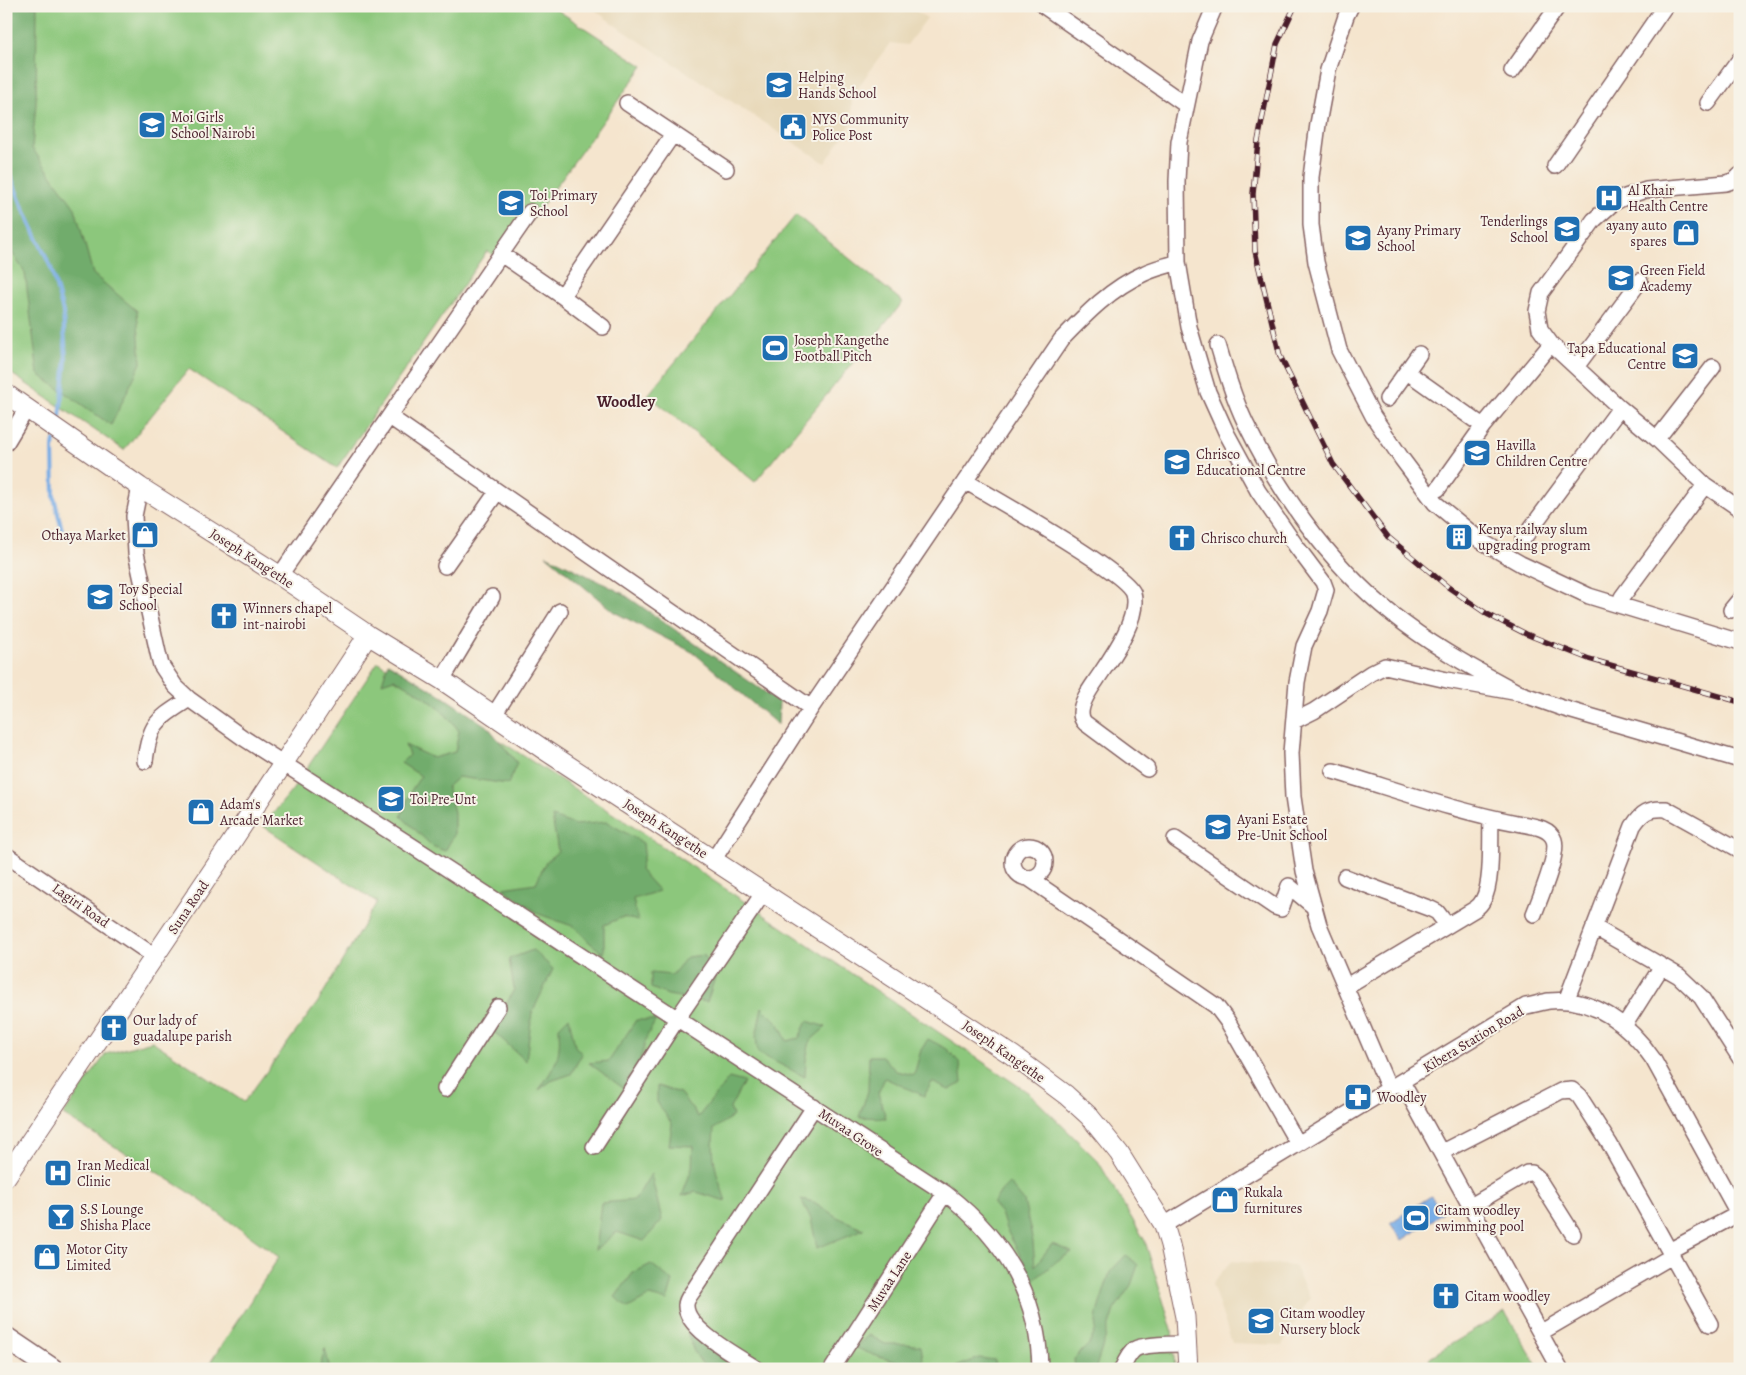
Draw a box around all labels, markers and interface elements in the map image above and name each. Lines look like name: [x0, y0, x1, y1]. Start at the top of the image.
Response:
place label: Helping Hands School: [798, 68, 877, 103]
school or university icon: Helping Hands School: [764, 70, 794, 100]
place label: Moi Girls School Nairobi: [171, 108, 255, 143]
school or university icon: Moi Girls School Nairobi: [137, 110, 167, 140]
place label: NYS Community Police Post: [812, 110, 909, 145]
public building icon: NYS Community Police Post: [778, 112, 808, 142]
place label: Al Khair Health Centre: [1627, 181, 1708, 216]
hospital icon: Al Khair Health Centre: [1594, 183, 1624, 213]
place label: Toi Primary School: [530, 186, 598, 221]
school or university icon: Toi Primary School: [496, 188, 526, 218]
place label: Tenderlings School: [1480, 212, 1549, 247]
school or university icon: Tenderlings School: [1552, 214, 1582, 244]
place label: ayany auto spares: [1606, 216, 1667, 251]
shop icon: ayany auto spares: [1671, 218, 1701, 248]
place label: Ayany Primary School: [1376, 221, 1461, 256]
school or university icon: Ayany Primary School: [1343, 223, 1373, 253]
place label: Green Field Academy: [1639, 261, 1706, 296]
school or university icon: Green Field Academy: [1606, 263, 1636, 293]
place label: Joseph Kangethe Football Pitch: [794, 331, 889, 366]
sports icon: Joseph Kangethe Football Pitch: [760, 333, 790, 363]
place label: Tapa Educational Centre: [1567, 339, 1667, 374]
school or university icon: Tapa Educational Centre: [1670, 341, 1700, 371]
district label: Woodley: [596, 391, 656, 413]
place label: Havilla Children Centre: [1496, 436, 1588, 471]
school or university icon: Havilla Children Centre: [1462, 438, 1492, 468]
place label: Chrisco Educational Centre: [1196, 445, 1306, 480]
school or university icon: Chrisco Educational Centre: [1162, 447, 1192, 477]
shop icon: Othaya Market: [130, 520, 160, 550]
place label: Kenya railway slum upgrading program: [1478, 520, 1591, 555]
building icon: Kenya railway slum upgrading program: [1444, 522, 1474, 552]
church icon: Chrisco church: [1167, 523, 1197, 553]
street label: Joseph Kang'ethe: [206, 524, 297, 593]
place label: Othaya Market: [41, 526, 126, 545]
place label: Chrisco church: [1201, 529, 1288, 548]
place label: Toy Special School: [119, 580, 183, 615]
school or university icon: Toy Special School: [85, 582, 115, 612]
place label: Winners chapel int-nairobi: [242, 599, 332, 634]
church icon: Winners chapel int-nairobi: [209, 601, 239, 631]
school or university icon: Toi Pre-Unt: [376, 784, 406, 814]
place label: Toi Pre-Unt: [410, 790, 476, 809]
street label: Joseph Kang'ethe: [620, 794, 711, 863]
place label: Adam's Arcade Market: [219, 795, 304, 830]
shop icon: Adam's Arcade Market: [186, 797, 216, 827]
place label: Ayani Estate Pre-Unit School: [1236, 810, 1328, 845]
school or university icon: Ayani Estate Pre-Unit School: [1203, 812, 1233, 842]
street label: Suna Road: [163, 876, 214, 938]
street label: Lagiri Road: [48, 879, 114, 932]
street label: Kibera Station Road: [1419, 1002, 1528, 1077]
place label: Our lady of guadalupe parish: [133, 1011, 232, 1046]
church icon: Our lady of guadalupe parish: [99, 1013, 129, 1043]
street label: Joseph Kang'ethe: [959, 1016, 1049, 1087]
pharmacy icon: Woodley: [1343, 1082, 1373, 1112]
place label: Woodley: [1376, 1088, 1427, 1107]
street label: Muvaa Grove: [815, 1104, 887, 1161]
place label: Iran Medical Clinic: [77, 1156, 150, 1191]
hospital icon: Iran Medical Clinic: [43, 1158, 73, 1188]
place label: Rukala furnitures: [1244, 1183, 1303, 1218]
shop icon: Rukala furnitures: [1210, 1185, 1240, 1215]
place label: S.S Lounge Shisha Place: [80, 1200, 151, 1235]
place label: Citam woodley swimming pool: [1435, 1201, 1524, 1236]
bar icon: S.S Lounge Shisha Place: [46, 1202, 76, 1232]
sports icon: Citam woodley swimming pool: [1401, 1203, 1431, 1233]
place label: Motor City Limited: [66, 1240, 128, 1275]
shop icon: Motor City Limited: [32, 1242, 62, 1272]
street label: Muvaa Lane: [863, 1247, 916, 1315]
church icon: Citam woodley: [1431, 1281, 1461, 1311]
place label: Citam woodley: [1465, 1287, 1551, 1306]
place label: Citam woodley Nursery block: [1280, 1304, 1366, 1339]
school or university icon: Citam woodley Nursery block: [1246, 1306, 1276, 1336]

